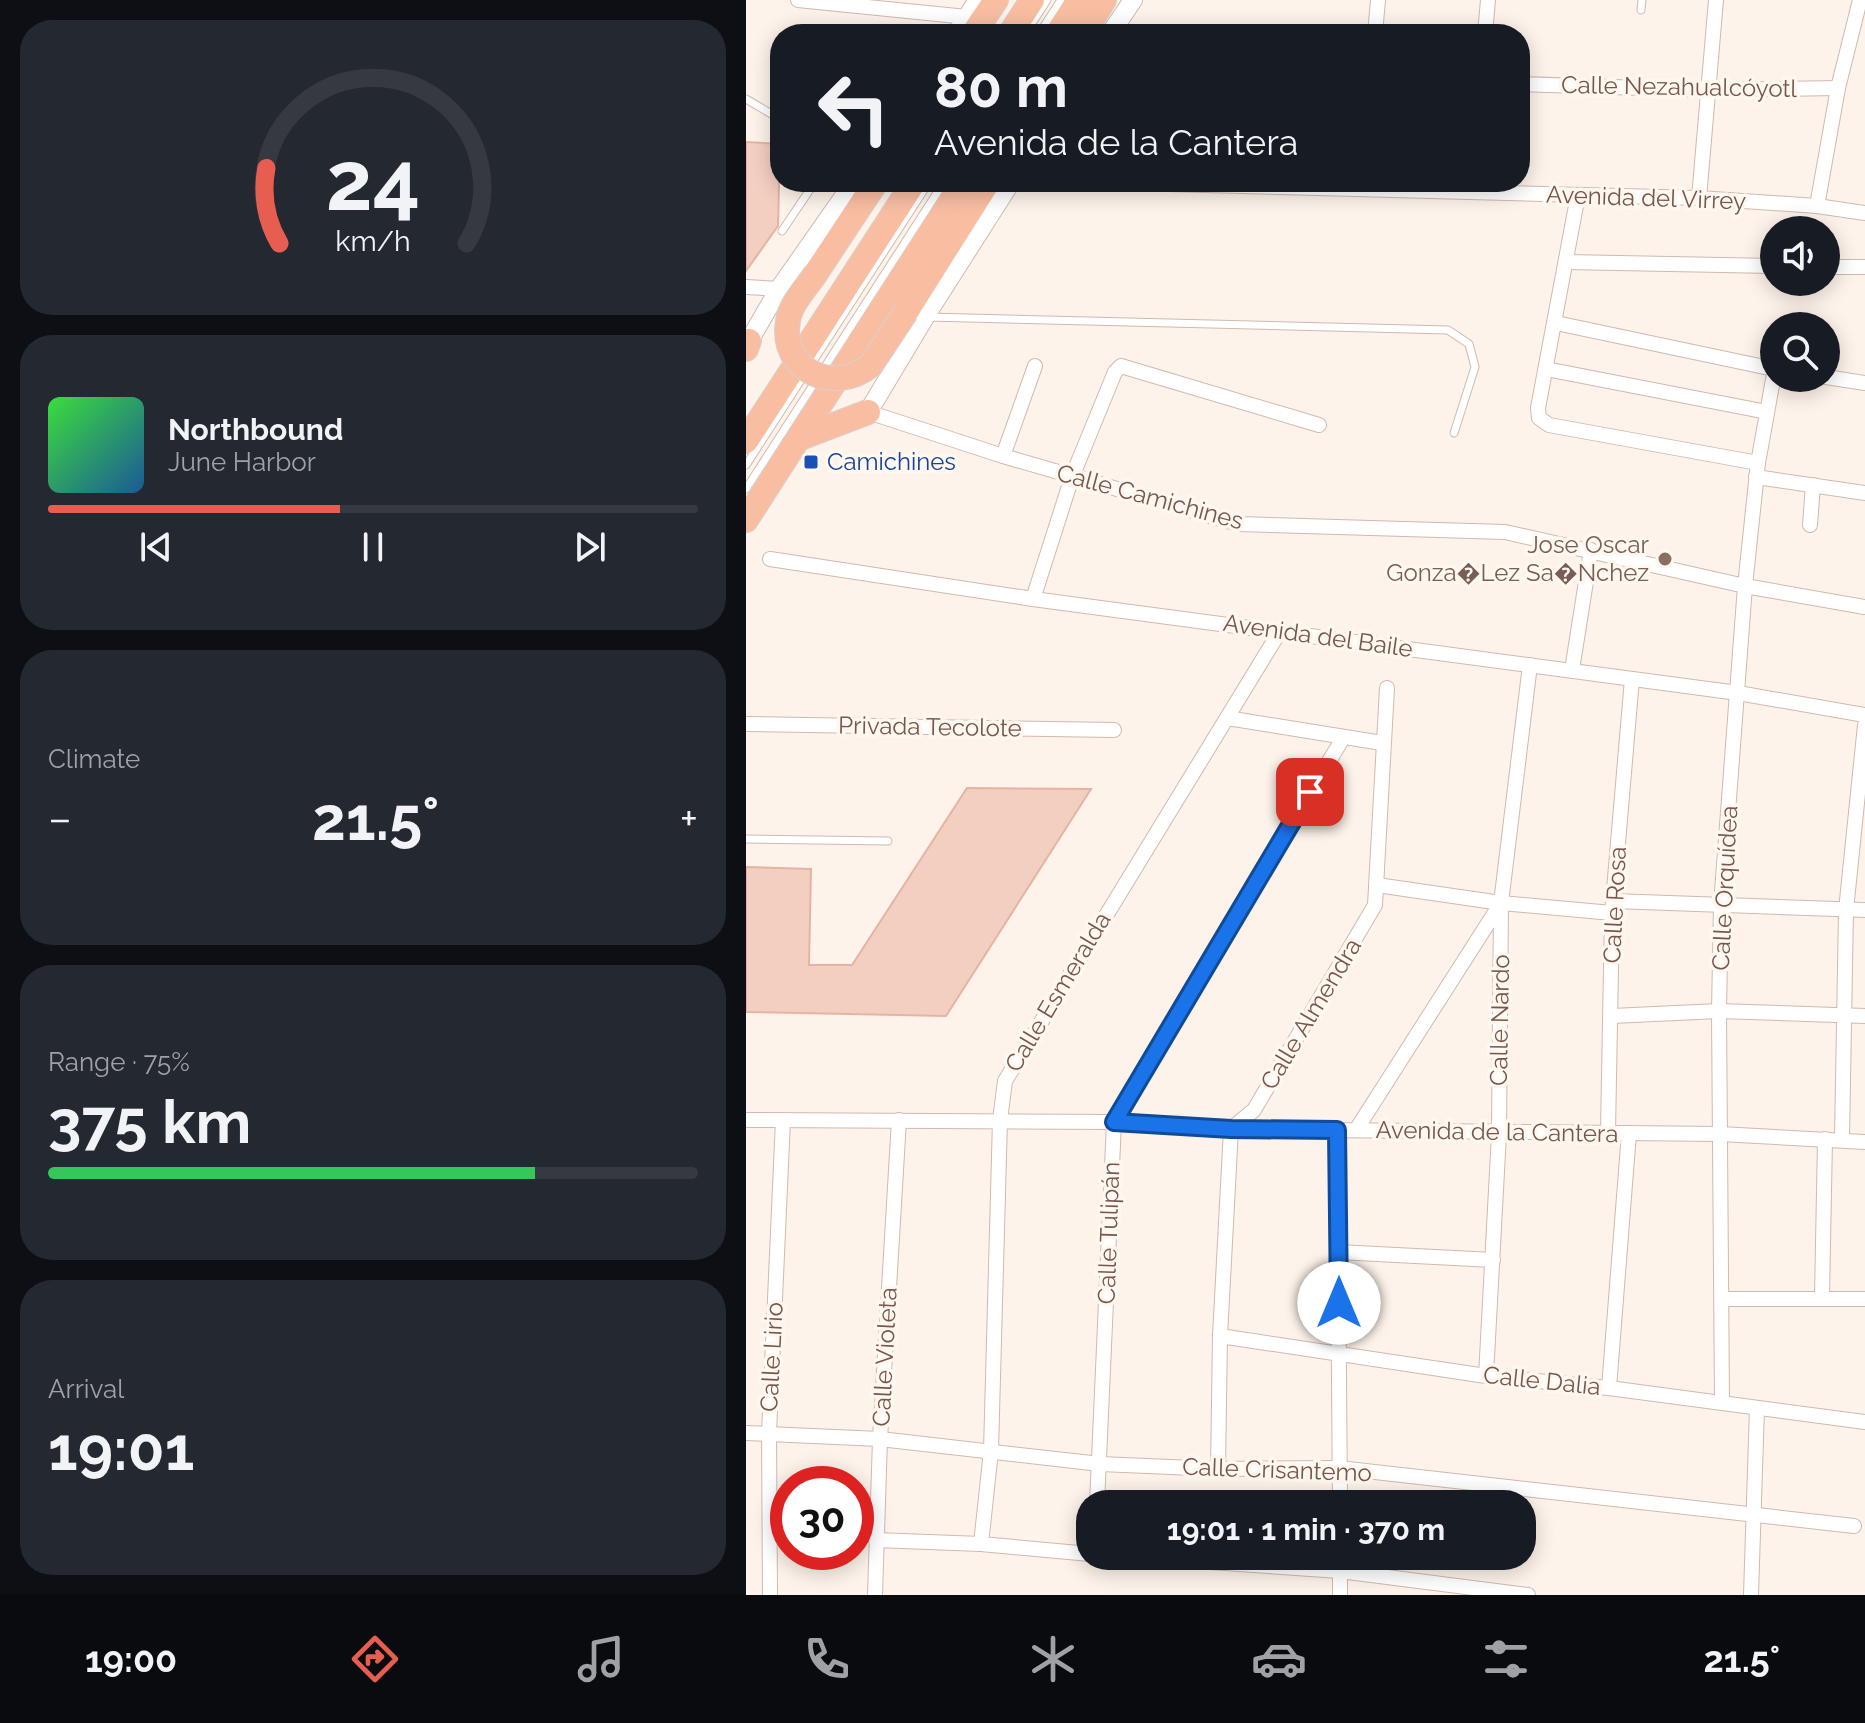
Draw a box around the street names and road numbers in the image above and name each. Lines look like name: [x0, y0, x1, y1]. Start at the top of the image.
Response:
street label: Calle Nezahualcóyotl: [1561, 70, 1798, 103]
street label: Avenida del Virrey: [1546, 180, 1747, 215]
street label: Calle Camichines: [1054, 458, 1246, 535]
street label: Avenida del Baile: [1221, 608, 1415, 663]
street label: Privada Tecolote: [838, 710, 1022, 743]
street label: Calle Orquídea: [1706, 805, 1743, 971]
street label: Calle Rosa: [1597, 846, 1632, 964]
street label: Calle Esmeralda: [999, 907, 1117, 1077]
street label: Calle Almendra: [1254, 933, 1367, 1095]
street label: Calle Nardo: [1484, 954, 1515, 1086]
street label: Avenida de la Cantera: [1375, 1115, 1619, 1148]
street label: Calle Tulipán: [1092, 1161, 1125, 1305]
street label: Calle Violeta: [866, 1287, 903, 1427]
street label: Calle Lirio: [754, 1301, 789, 1413]
street label: Calle Dalia: [1482, 1360, 1602, 1401]
street label: Calle Crisantemo: [1182, 1452, 1372, 1487]

